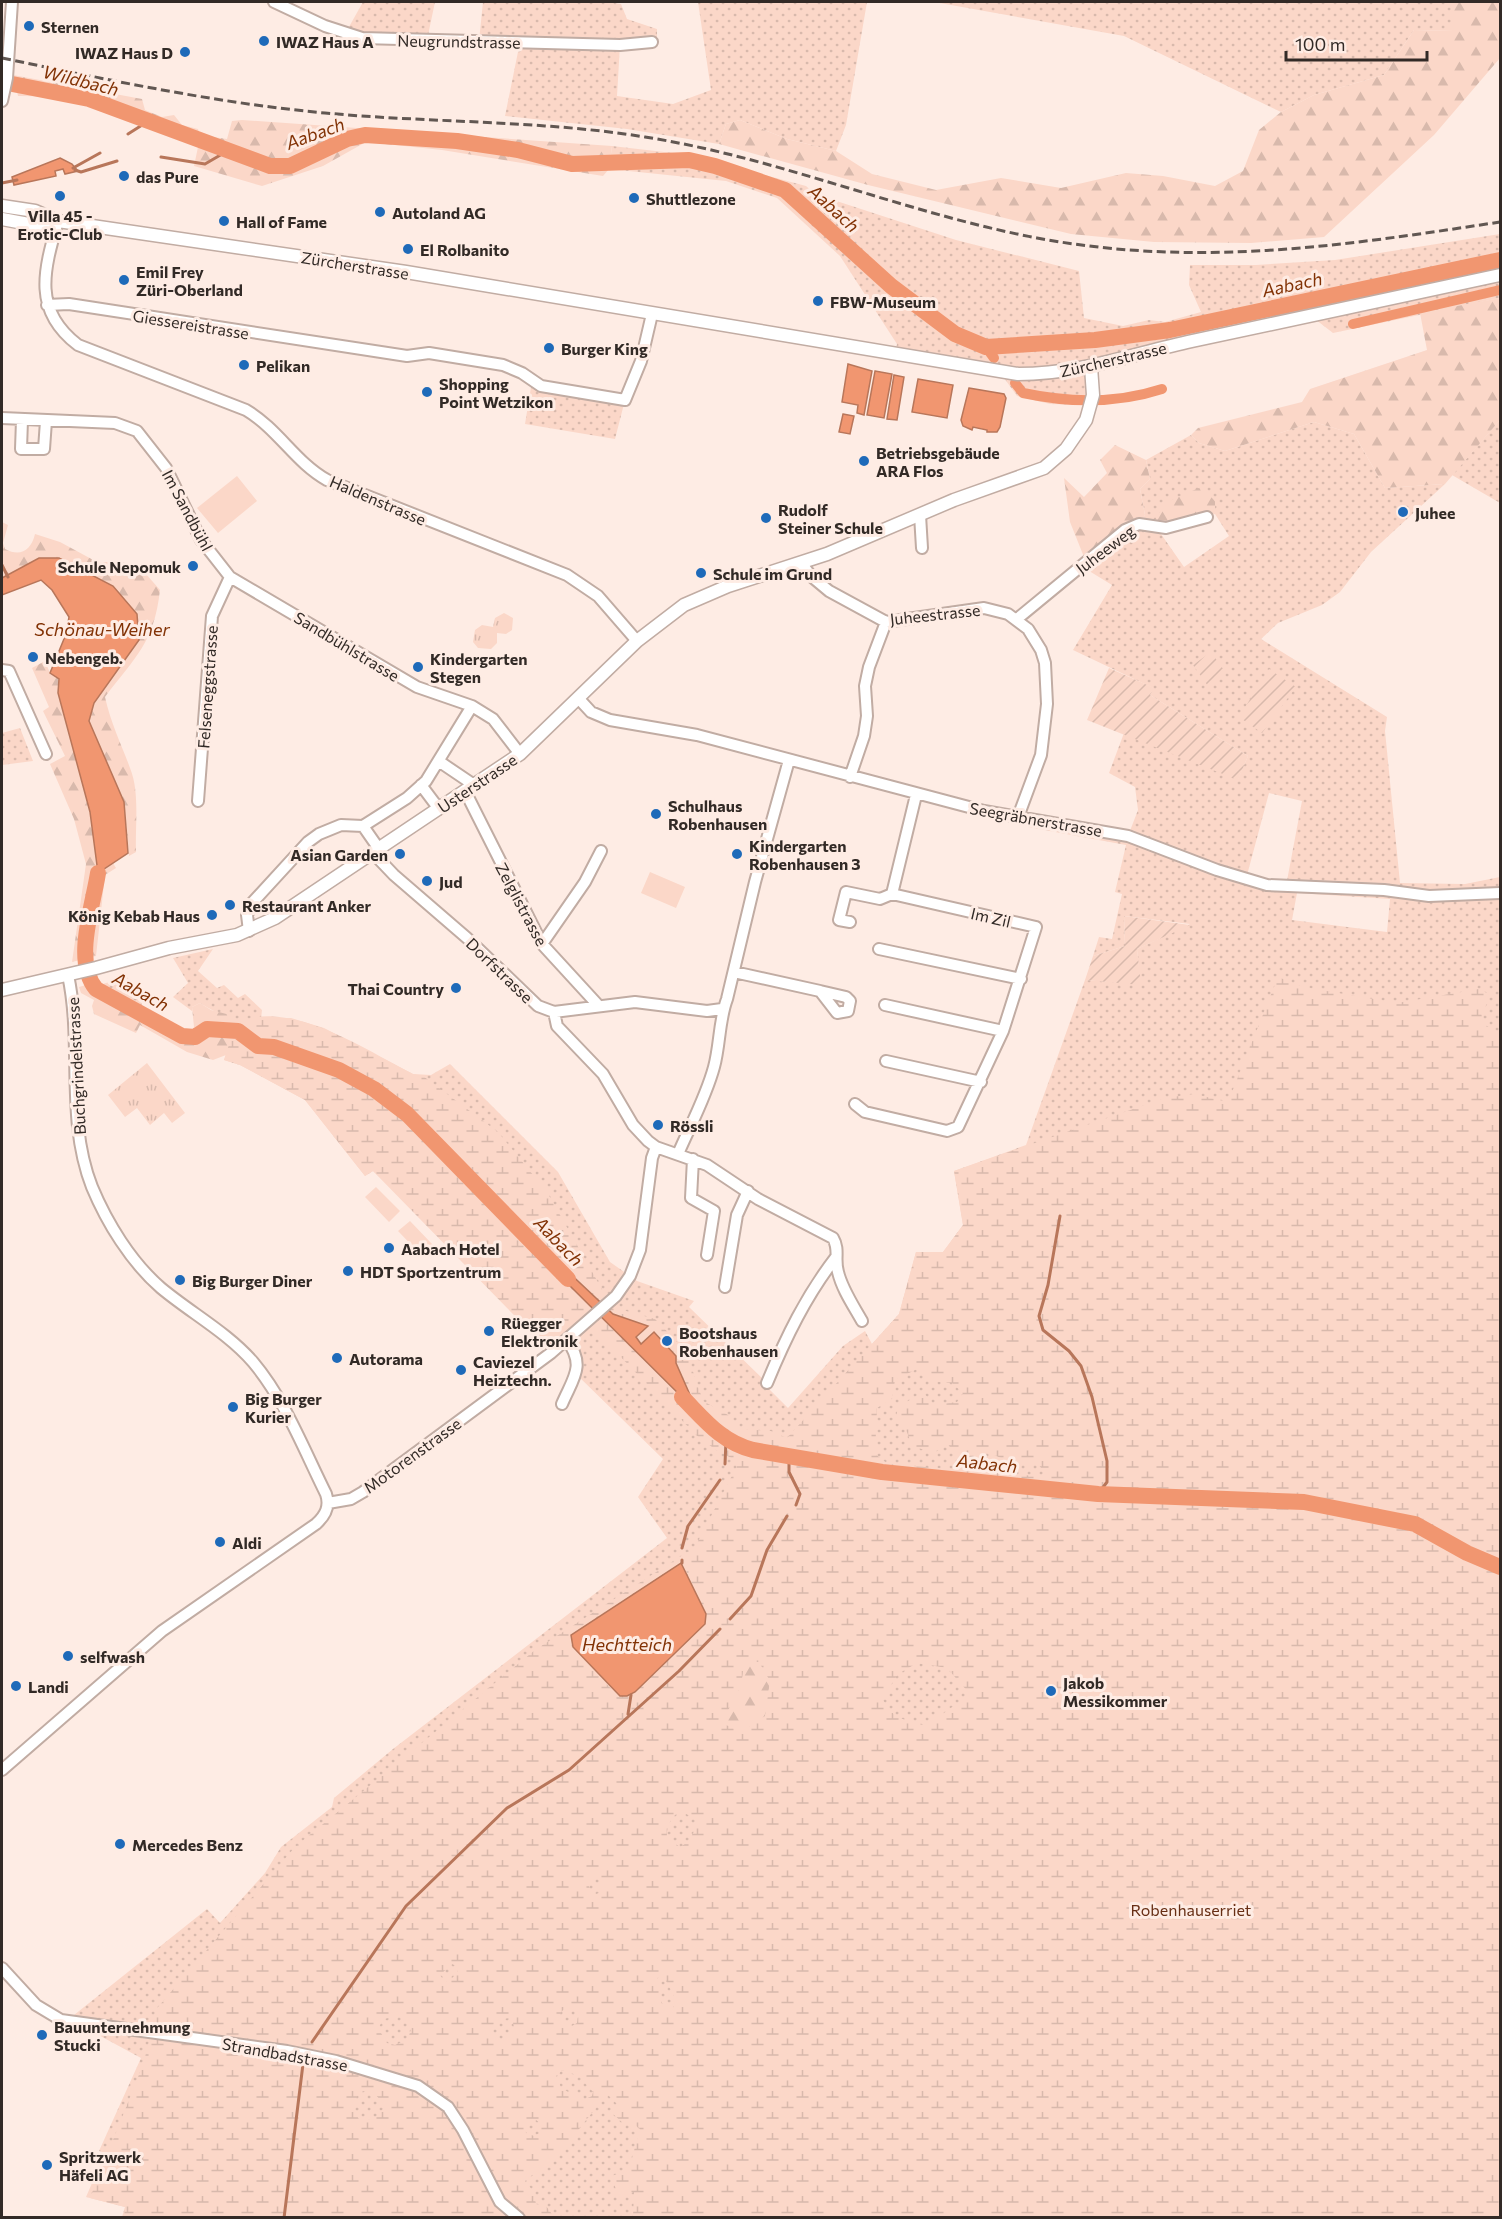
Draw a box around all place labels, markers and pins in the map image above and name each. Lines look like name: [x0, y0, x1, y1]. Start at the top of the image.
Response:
place label: Sternen: [41, 17, 99, 36]
marker: Sternen: [22, 19, 36, 33]
place label: IWAZ Haus A: [276, 32, 374, 51]
marker: IWAZ Haus A: [257, 34, 271, 48]
place label: IWAZ Haus D: [75, 43, 173, 62]
marker: IWAZ Haus D: [178, 45, 192, 59]
place label: das Pure: [136, 167, 199, 186]
marker: das Pure: [117, 169, 131, 183]
marker: Villa 45 - Erotic-Club: [53, 189, 67, 203]
place label: Shuttlezone: [646, 189, 736, 208]
marker: Shuttlezone: [627, 191, 641, 205]
place label: Autoland AG: [392, 203, 486, 222]
marker: Autoland AG: [373, 205, 387, 219]
place label: Villa 45 - Erotic-Club: [17, 206, 103, 243]
place label: Hall of Fame: [236, 212, 327, 231]
marker: Hall of Fame: [217, 214, 231, 228]
place label: El Rolbanito: [420, 240, 510, 259]
marker: El Rolbanito: [401, 242, 415, 256]
place label: Emil Frey Züri-Oberland: [136, 262, 243, 299]
marker: Emil Frey Züri-Oberland: [117, 273, 131, 287]
place label: FBW-Museum: [830, 292, 936, 311]
marker: FBW-Museum: [811, 294, 825, 308]
place label: Burger King: [561, 339, 648, 358]
marker: Burger King: [542, 341, 556, 355]
place label: Pelikan: [256, 356, 310, 375]
marker: Pelikan: [237, 358, 251, 372]
place label: Shopping Point Wetzikon: [439, 374, 553, 411]
marker: Shopping Point Wetzikon: [420, 385, 434, 399]
place label: Betriebsgebäude ARA Flos: [876, 443, 1000, 480]
marker: Betriebsgebäude ARA Flos: [857, 454, 871, 468]
place label: Rudolf Steiner Schule: [778, 500, 883, 537]
place label: Juhee: [1415, 503, 1455, 522]
marker: Juhee: [1396, 505, 1410, 519]
marker: Rudolf Steiner Schule: [759, 511, 773, 525]
place label: Schule Nepomuk: [58, 557, 182, 576]
marker: Schule Nepomuk: [186, 559, 200, 573]
place label: Schule im Grund: [713, 564, 832, 583]
marker: Schule im Grund: [694, 566, 708, 580]
place label: Nebengeb.: [45, 648, 123, 667]
place label: Kindergarten Stegen: [430, 649, 527, 686]
marker: Nebengeb.: [26, 650, 40, 664]
marker: Kindergarten Stegen: [411, 660, 425, 674]
place label: Schulhaus Robenhausen: [668, 796, 767, 833]
marker: Schulhaus Robenhausen: [649, 807, 663, 821]
place label: Kindergarten Robenhausen 3: [749, 836, 861, 873]
place label: Asian Garden: [290, 845, 388, 864]
marker: Asian Garden: [393, 847, 407, 861]
marker: Kindergarten Robenhausen 3: [730, 847, 744, 861]
place label: Jud: [439, 872, 463, 891]
marker: Jud: [420, 874, 434, 888]
place label: Restaurant Anker: [242, 896, 371, 915]
marker: Restaurant Anker: [223, 898, 237, 912]
place label: König Kebab Haus: [68, 906, 200, 925]
marker: König Kebab Haus: [205, 908, 219, 922]
place label: Thai Country: [347, 979, 444, 998]
marker: Thai Country: [449, 981, 463, 995]
place label: Rössli: [670, 1116, 714, 1135]
marker: Rössli: [651, 1118, 665, 1132]
place label: Aabach Hotel: [401, 1239, 500, 1258]
marker: Aabach Hotel: [382, 1241, 396, 1255]
place label: HDT Sportzentrum: [360, 1262, 501, 1281]
marker: HDT Sportzentrum: [341, 1264, 355, 1278]
place label: Big Burger Diner: [192, 1271, 313, 1290]
marker: Big Burger Diner: [173, 1273, 187, 1287]
place label: Rüegger Elektronik: [501, 1313, 579, 1350]
place label: Bootshaus Robenhausen: [679, 1323, 778, 1360]
marker: Rüegger Elektronik: [482, 1324, 496, 1338]
marker: Bootshaus Robenhausen: [660, 1334, 674, 1348]
place label: Autorama: [349, 1349, 423, 1368]
marker: Autorama: [330, 1351, 344, 1365]
place label: Caviezel Heiztechn.: [473, 1352, 552, 1389]
marker: Caviezel Heiztechn.: [454, 1363, 468, 1377]
place label: Big Burger Kurier: [245, 1389, 322, 1426]
marker: Big Burger Kurier: [226, 1400, 240, 1414]
place label: Aldi: [232, 1533, 262, 1552]
marker: Aldi: [213, 1535, 227, 1549]
place label: selfwash: [80, 1647, 145, 1666]
marker: selfwash: [61, 1649, 75, 1663]
place label: Jakob Messikommer: [1063, 1673, 1168, 1710]
place label: Landi: [28, 1677, 69, 1696]
marker: Landi: [9, 1679, 23, 1693]
marker: Jakob Messikommer: [1044, 1684, 1058, 1698]
place label: Mercedes Benz: [132, 1835, 243, 1854]
marker: Mercedes Benz: [113, 1837, 127, 1851]
place label: Bauunternehmung Stucki: [54, 2017, 191, 2054]
marker: Bauunternehmung Stucki: [35, 2028, 49, 2042]
place label: Spritzwerk Häfeli AG: [59, 2147, 142, 2184]
marker: Spritzwerk Häfeli AG: [40, 2158, 54, 2172]

